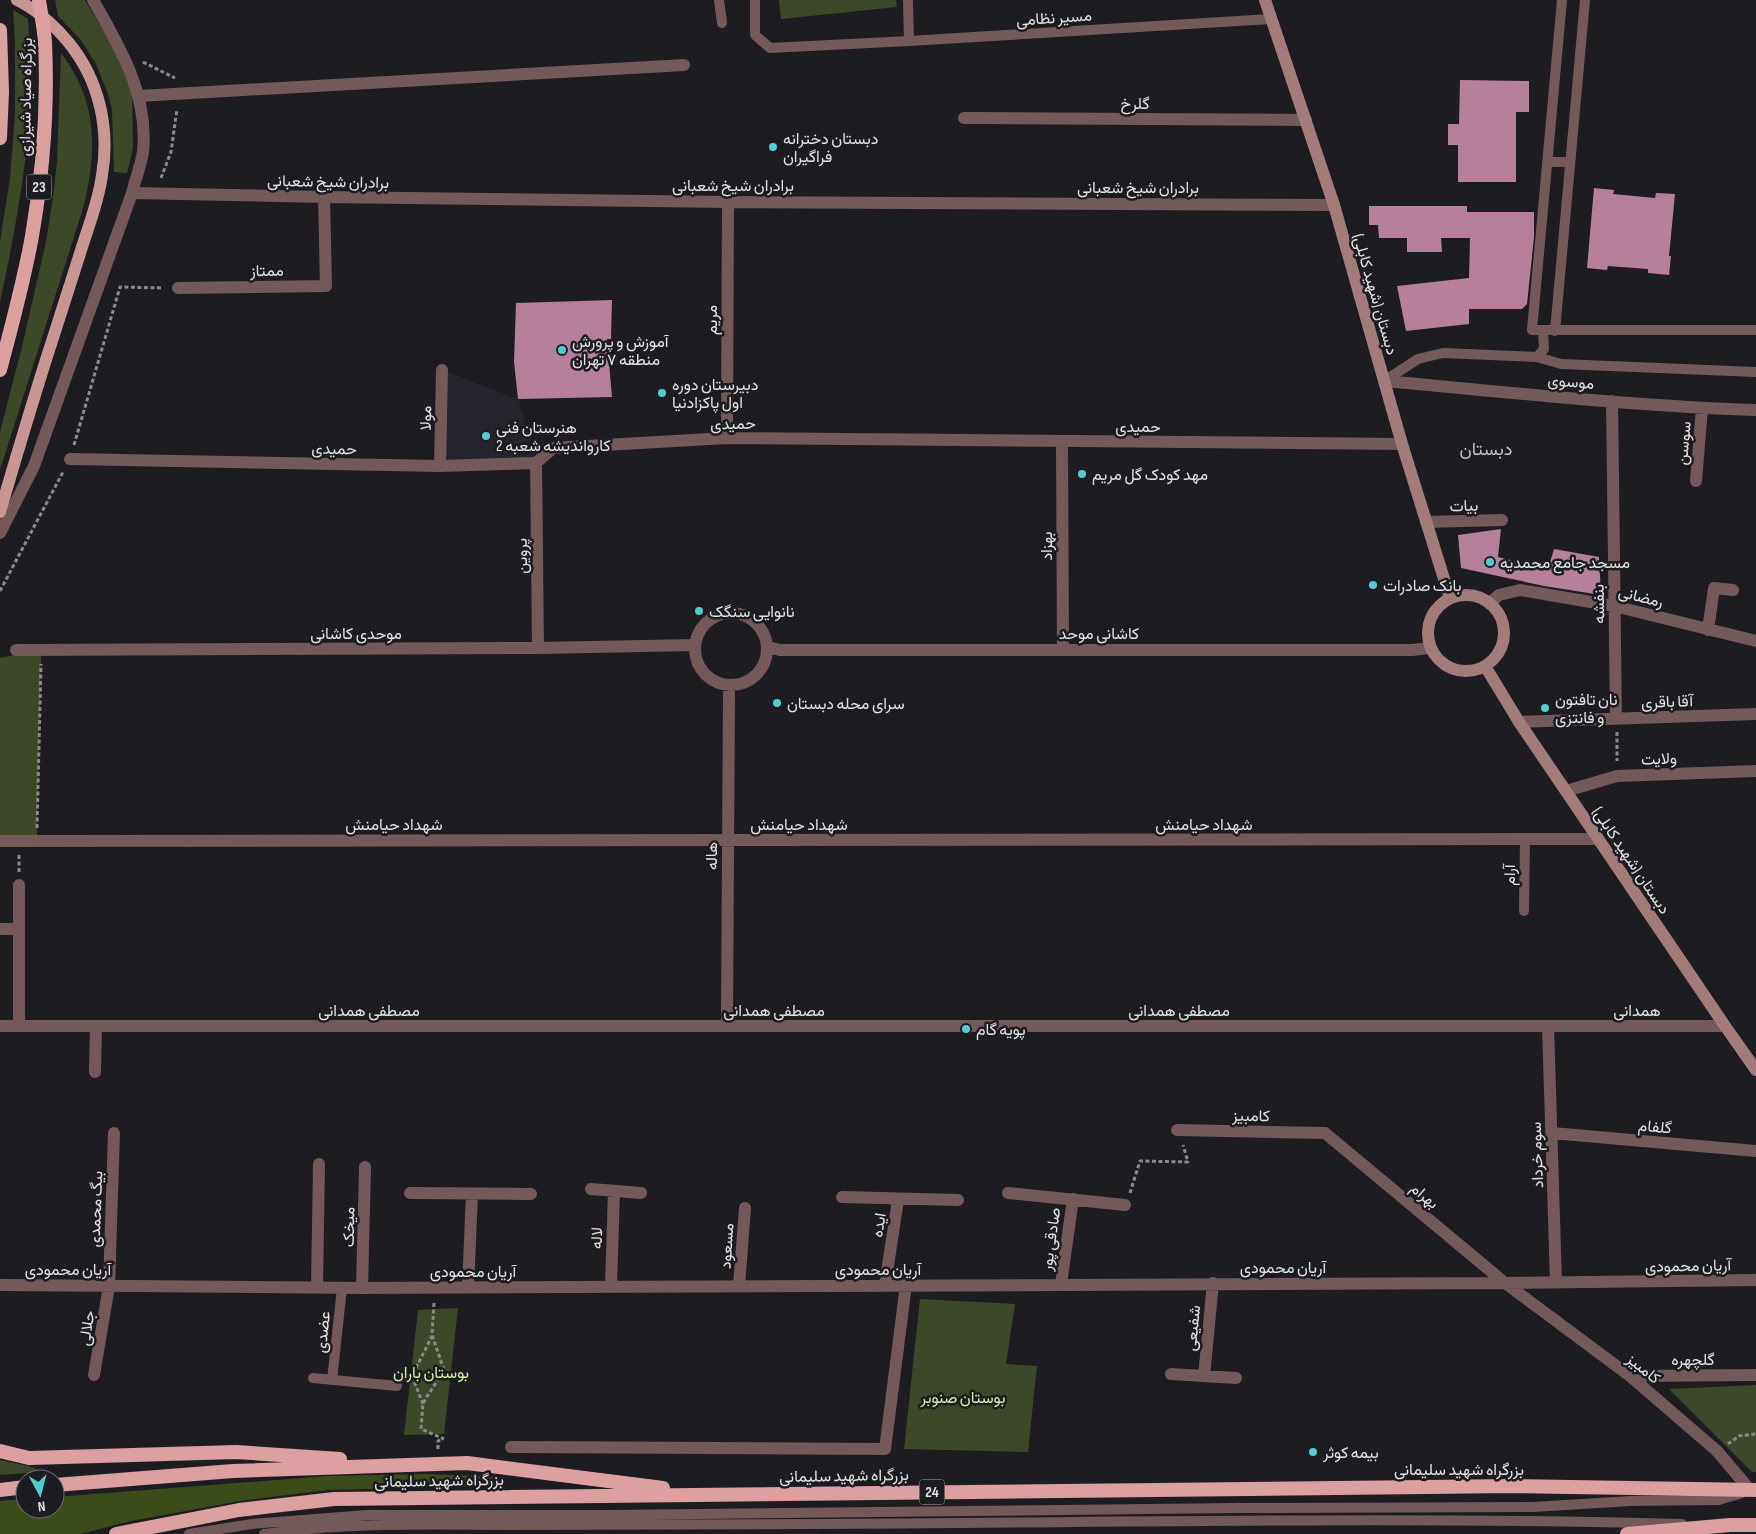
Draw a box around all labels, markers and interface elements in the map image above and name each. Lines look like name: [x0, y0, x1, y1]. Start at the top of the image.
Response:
street label: مسیر نظامی: [1016, 6, 1093, 31]
street label: بزرگراه صیاد شیرازی: [16, 38, 37, 157]
street label: گلرخ: [1120, 95, 1150, 115]
place label: دبستان دخترانه فراگیران: [783, 130, 878, 167]
marker: دبستان دخترانه فراگیران: [767, 141, 779, 153]
street label: برادران شیخ شعبانی: [267, 172, 389, 194]
road number: 23: [26, 174, 52, 200]
street label: برادران شیخ شعبانی: [672, 177, 794, 197]
street label: برادران شیخ شعبانی: [1077, 179, 1199, 199]
street label: دبستان (شهید کابلی): [1348, 232, 1401, 357]
street label: ممتاز: [249, 262, 284, 281]
street label: مریم: [703, 305, 722, 335]
place label: آموزش و پرورش منطقه ۷ تهران: [572, 333, 670, 370]
marker: آموزش و پرورش منطقه ۷ تهران: [556, 344, 568, 356]
street label: موسوی: [1547, 371, 1595, 394]
place label: دبیرستان دوره اول پاکزادنیا: [672, 376, 758, 414]
marker: دبیرستان دوره اول پاکزادنیا: [656, 387, 668, 399]
street label: مولا: [417, 405, 436, 431]
street label: حمیدی: [710, 415, 756, 434]
street label: حمیدی: [1115, 418, 1161, 437]
place label: هنرستان فنی کارواندیشه شعبه 2: [496, 419, 611, 456]
street label: سوسن: [1673, 420, 1696, 466]
marker: هنرستان فنی کارواندیشه شعبه 2: [480, 430, 492, 442]
district label: دبستان: [1460, 439, 1512, 460]
street label: حمیدی: [311, 440, 357, 459]
place label: مهد کودک گل مریم: [1092, 466, 1208, 485]
marker: مهد کودک گل مریم: [1076, 468, 1088, 480]
street label: بیات: [1449, 497, 1479, 516]
street label: بهزاد: [1038, 531, 1057, 561]
street label: پروین: [513, 538, 533, 574]
place label: مسجد جامع محمدیه: [1500, 554, 1630, 574]
marker: مسجد جامع محمدیه: [1484, 556, 1496, 568]
place label: بانک صادرات: [1383, 577, 1461, 596]
marker: بانک صادرات: [1367, 579, 1379, 591]
street label: رمضانی: [1616, 583, 1665, 612]
street label: بنفشه: [1590, 584, 1609, 624]
place label: نانوایی سنگک: [709, 603, 795, 622]
marker: نانوایی سنگک: [693, 605, 705, 617]
street label: موحدی کاشانی: [310, 625, 402, 644]
street label: کاشانی موحد: [1059, 625, 1139, 644]
place label: نان تافتون و فانتزی: [1555, 691, 1618, 728]
street label: آقا باقری: [1641, 692, 1695, 713]
place label: سرای محله دبستان: [787, 695, 905, 714]
marker: سرای محله دبستان: [771, 697, 783, 709]
marker: نان تافتون و فانتزی: [1539, 702, 1551, 714]
street label: ولایت: [1641, 749, 1677, 770]
street label: دبستان (شهید کابلی): [1588, 804, 1674, 918]
street label: شهداد حیامنش: [345, 816, 443, 835]
street label: شهداد حیامنش: [750, 816, 848, 835]
street label: شهداد حیامنش: [1155, 816, 1253, 835]
street label: هاله: [703, 842, 722, 870]
street label: آرام: [1501, 863, 1520, 886]
street label: مصطفی همدانی: [318, 1002, 420, 1021]
street label: مصطفی همدانی: [723, 1002, 825, 1021]
street label: مصطفی همدانی: [1128, 1002, 1230, 1021]
street label: همدانی: [1613, 1002, 1661, 1021]
place label: پویه گام: [976, 1021, 1026, 1041]
marker: پویه گام: [960, 1023, 972, 1035]
street label: کامبیز: [1231, 1107, 1270, 1126]
street label: گلفام: [1637, 1117, 1673, 1138]
street label: سوم خرداد: [1527, 1121, 1548, 1188]
street label: بیگ محمدی: [86, 1170, 107, 1248]
street label: بهرام: [1406, 1179, 1442, 1213]
street label: صادقی پور: [1037, 1206, 1066, 1273]
street label: میخک: [340, 1207, 359, 1247]
street label: ایده: [868, 1212, 891, 1239]
street label: مسعود: [716, 1223, 739, 1270]
street label: لاله: [588, 1227, 607, 1249]
street label: آریان محمودی: [1645, 1256, 1733, 1277]
street label: آریان محمودی: [1240, 1259, 1327, 1278]
street label: آریان محمودی: [25, 1261, 112, 1280]
street label: آریان محمودی: [835, 1261, 922, 1280]
street label: آریان محمودی: [430, 1263, 517, 1282]
street label: شفیعی: [1182, 1304, 1205, 1352]
street label: جلالی: [75, 1309, 100, 1347]
street label: عضدی: [312, 1310, 335, 1354]
street label: کامبیز: [1622, 1349, 1664, 1388]
street label: گلچهره: [1671, 1351, 1715, 1371]
park label: بوستان باران: [393, 1364, 469, 1383]
park label: بوستان صنوبر: [920, 1389, 1005, 1408]
place label: بیمه کوثر: [1322, 1444, 1379, 1463]
marker: بیمه کوثر: [1307, 1446, 1319, 1458]
street label: بزرگراه شهید سلیمانی: [1394, 1461, 1524, 1480]
street label: بزرگراه شهید سلیمانی: [779, 1466, 909, 1487]
north arrow: [15, 1469, 65, 1519]
street label: بزرگراه شهید سلیمانی: [374, 1471, 504, 1492]
road number: 24: [920, 1480, 944, 1504]
text: N: [37, 1498, 46, 1515]

